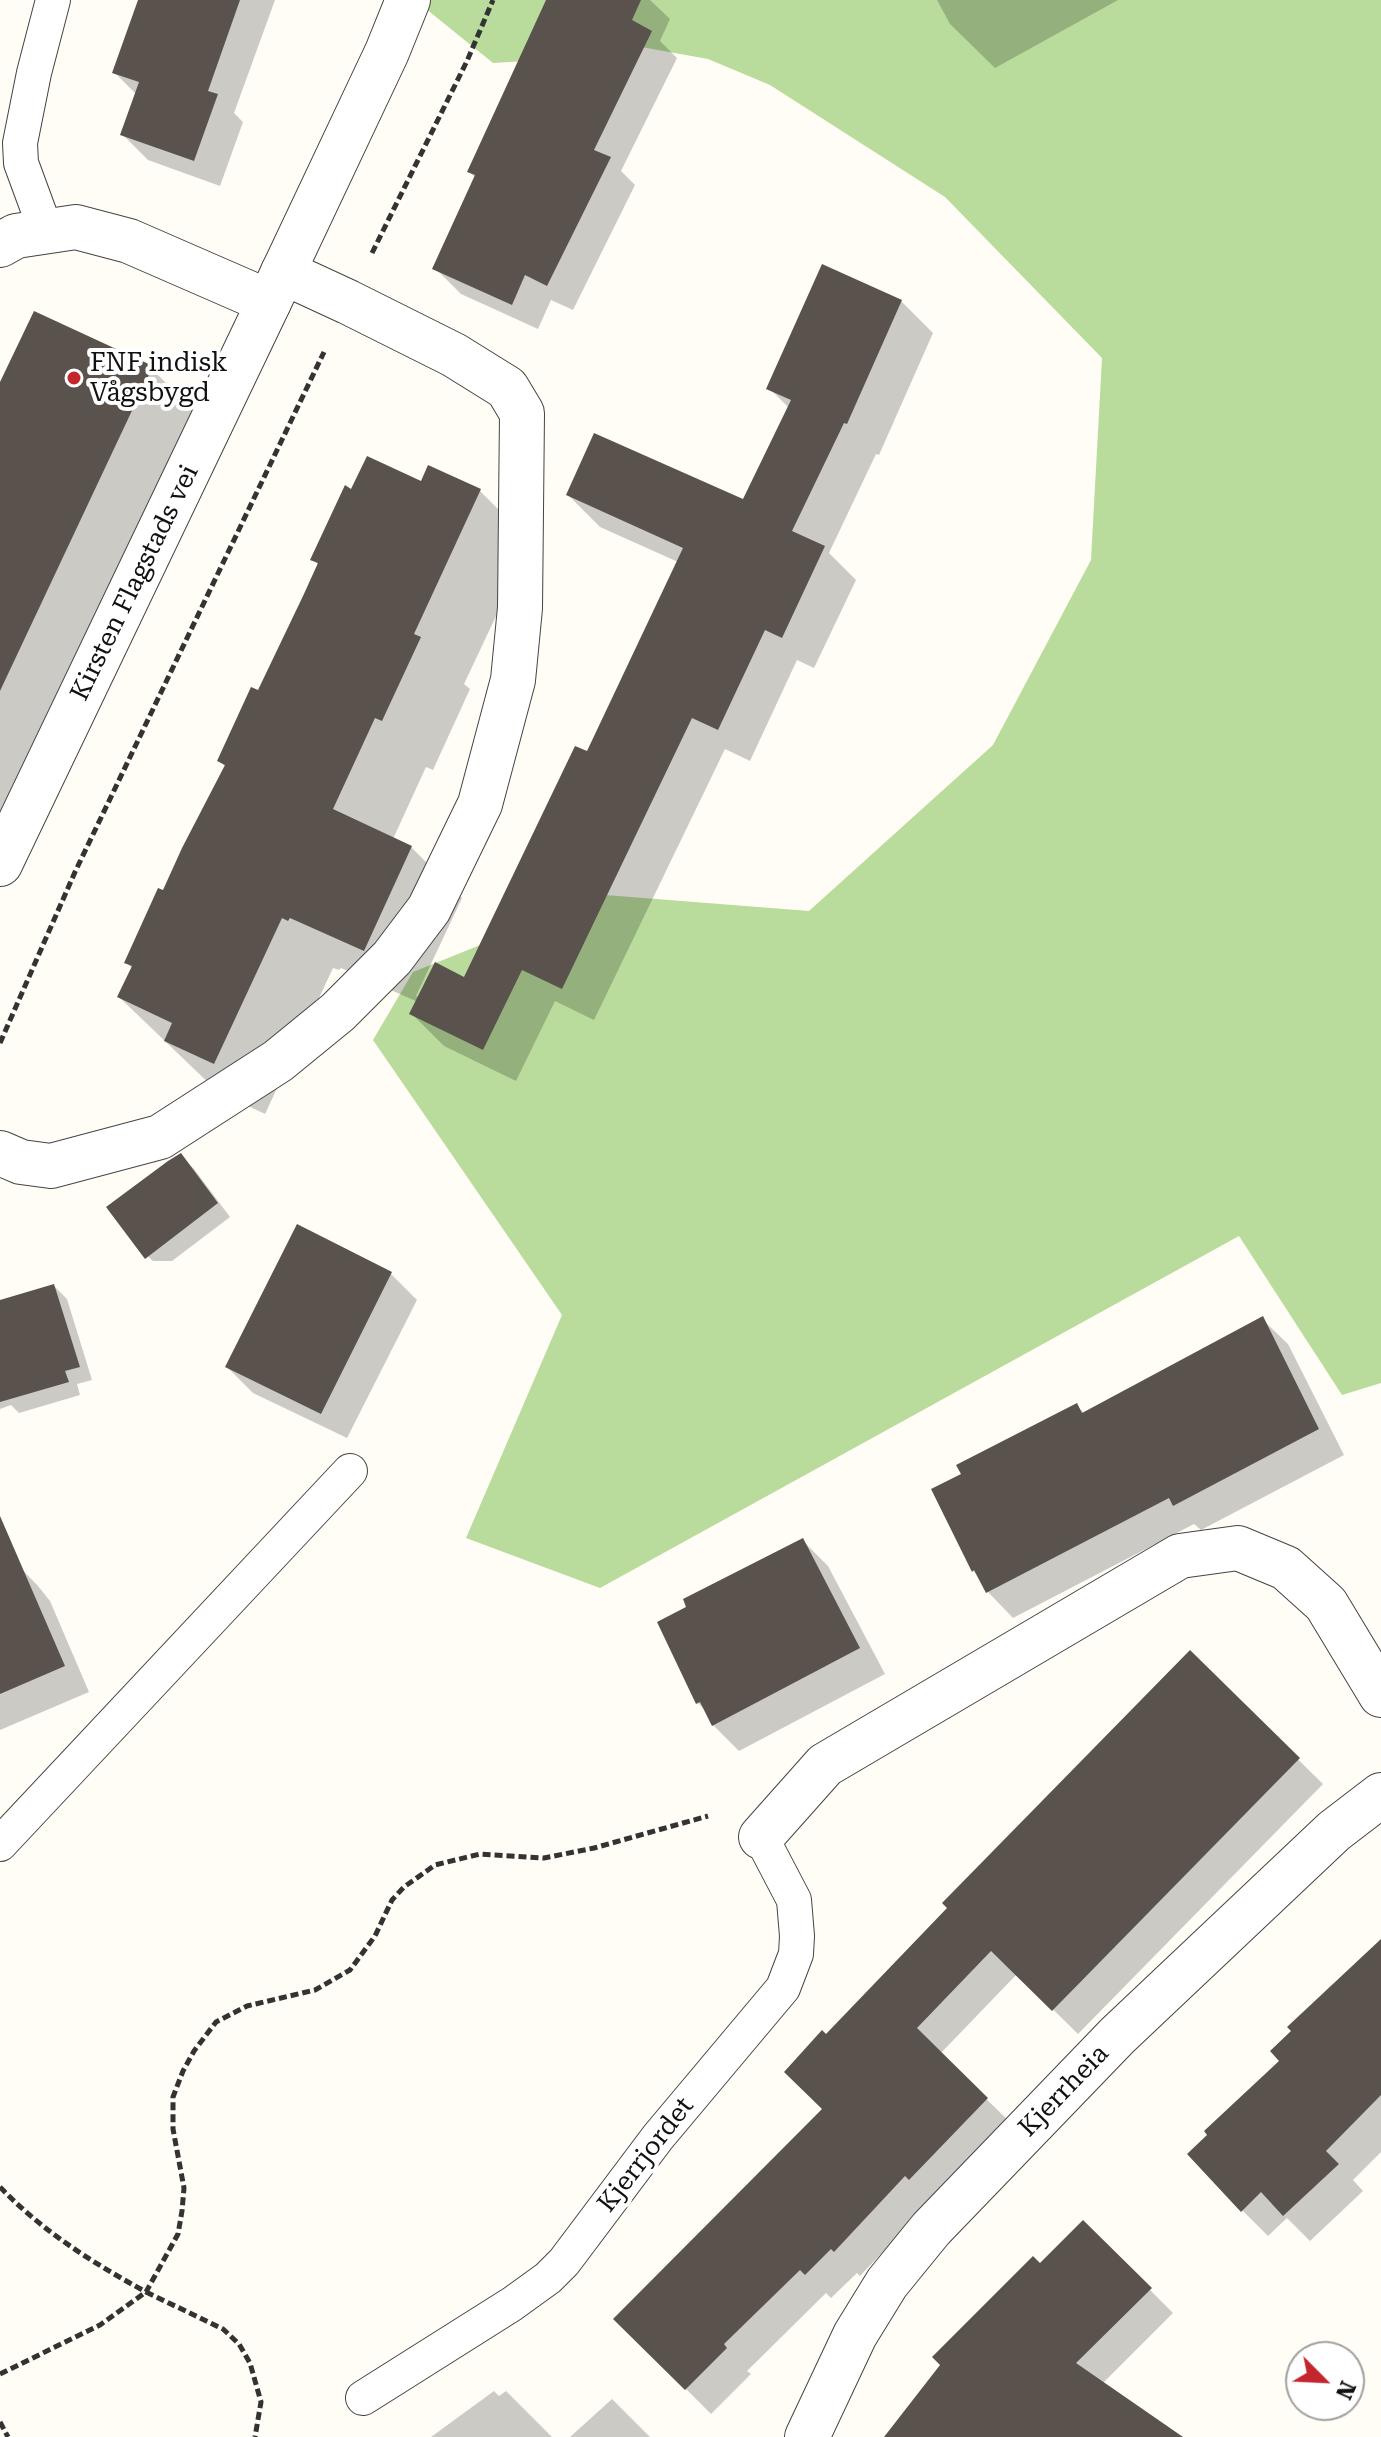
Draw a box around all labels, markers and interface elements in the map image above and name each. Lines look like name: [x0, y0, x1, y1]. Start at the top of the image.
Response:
place label: FNF indisk Vågsbygd: [90, 347, 228, 408]
marker: FNF indisk Vågsbygd: [65, 369, 83, 387]
street label: Kirsten Flagstads vei: [64, 460, 206, 706]
street label: Kjerrheia: [1013, 2039, 1115, 2143]
street label: Kjerrjordet: [591, 2091, 701, 2219]
north arrow: [1285, 2341, 1365, 2421]
text: N: [1331, 2377, 1360, 2403]

